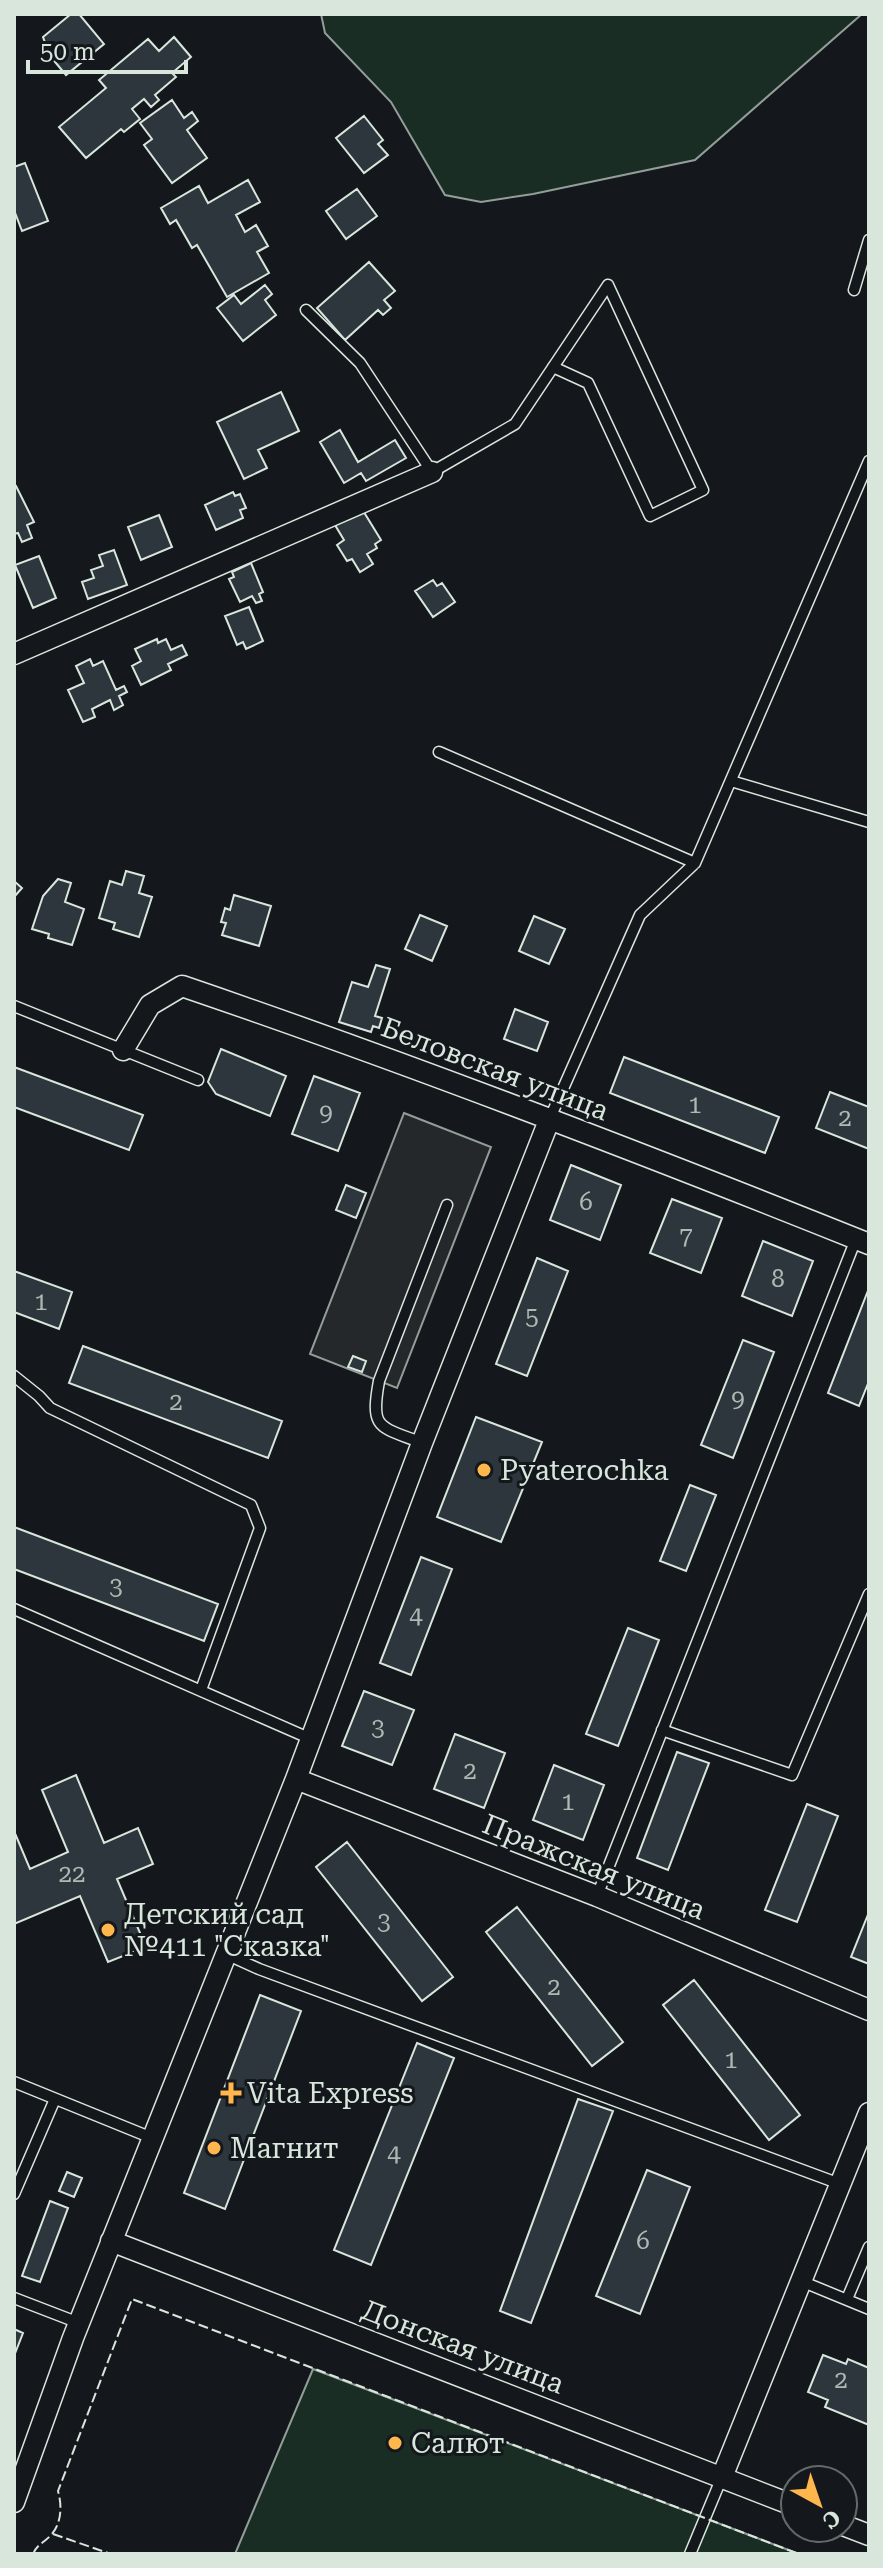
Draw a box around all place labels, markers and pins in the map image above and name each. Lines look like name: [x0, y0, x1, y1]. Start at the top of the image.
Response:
place label: Pyaterochka: [500, 1454, 669, 1487]
marker: Pyaterochka: [475, 1461, 493, 1479]
place label: Детский сад №411 "Сказка": [124, 1898, 330, 1963]
marker: Детский сад №411 "Сказка": [99, 1921, 117, 1939]
place label: Vita Express: [247, 2077, 414, 2110]
marker: Vita Express: [222, 2084, 240, 2102]
place label: Магнит: [230, 2132, 339, 2165]
marker: Магнит: [205, 2139, 223, 2157]
place label: Салют: [411, 2427, 505, 2460]
marker: Салют: [386, 2434, 404, 2452]

